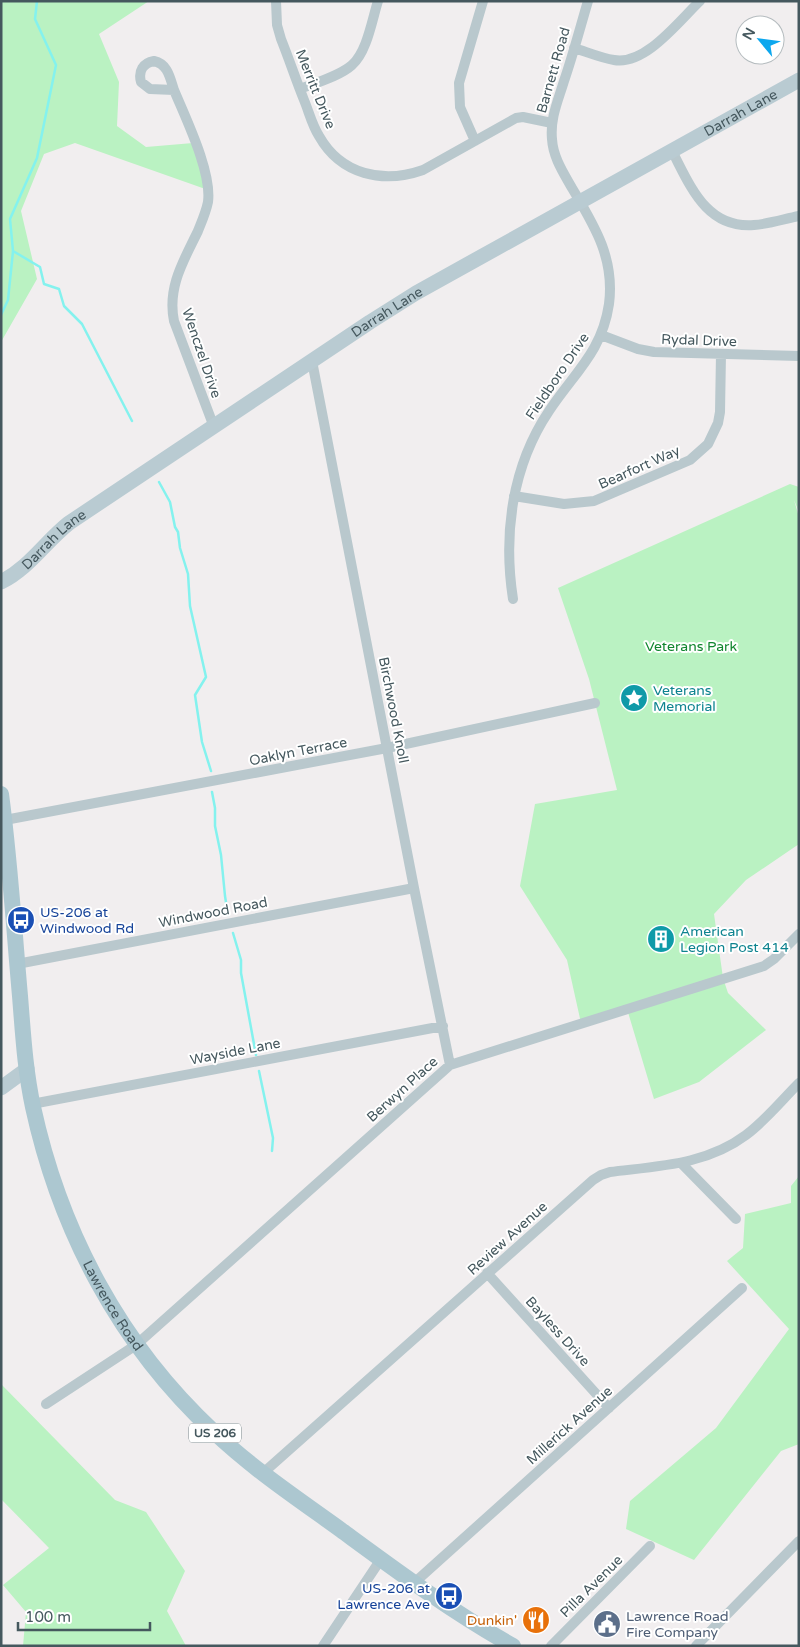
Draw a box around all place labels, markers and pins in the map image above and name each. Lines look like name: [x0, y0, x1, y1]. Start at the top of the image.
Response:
place label: Veterans Memorial: [653, 682, 716, 715]
place icon: Veterans Memorial: [619, 683, 649, 713]
place label: US-206 at Windwood Rd: [40, 904, 134, 937]
bus stop icon: US-206 at Windwood Rd: [6, 905, 36, 935]
place label: American Legion Post 414: [680, 923, 789, 956]
building icon: American Legion Post 414: [646, 924, 676, 954]
place label: US-206 at Lawrence Ave: [337, 1580, 431, 1613]
bus stop icon: US-206 at Lawrence Ave: [434, 1581, 464, 1611]
restaurant icon: Dunkin': [521, 1605, 551, 1635]
place label: Lawrence Road Fire Company: [626, 1608, 729, 1641]
public building icon: Lawrence Road Fire Company: [592, 1609, 622, 1639]
place label: Dunkin': [467, 1612, 517, 1629]

